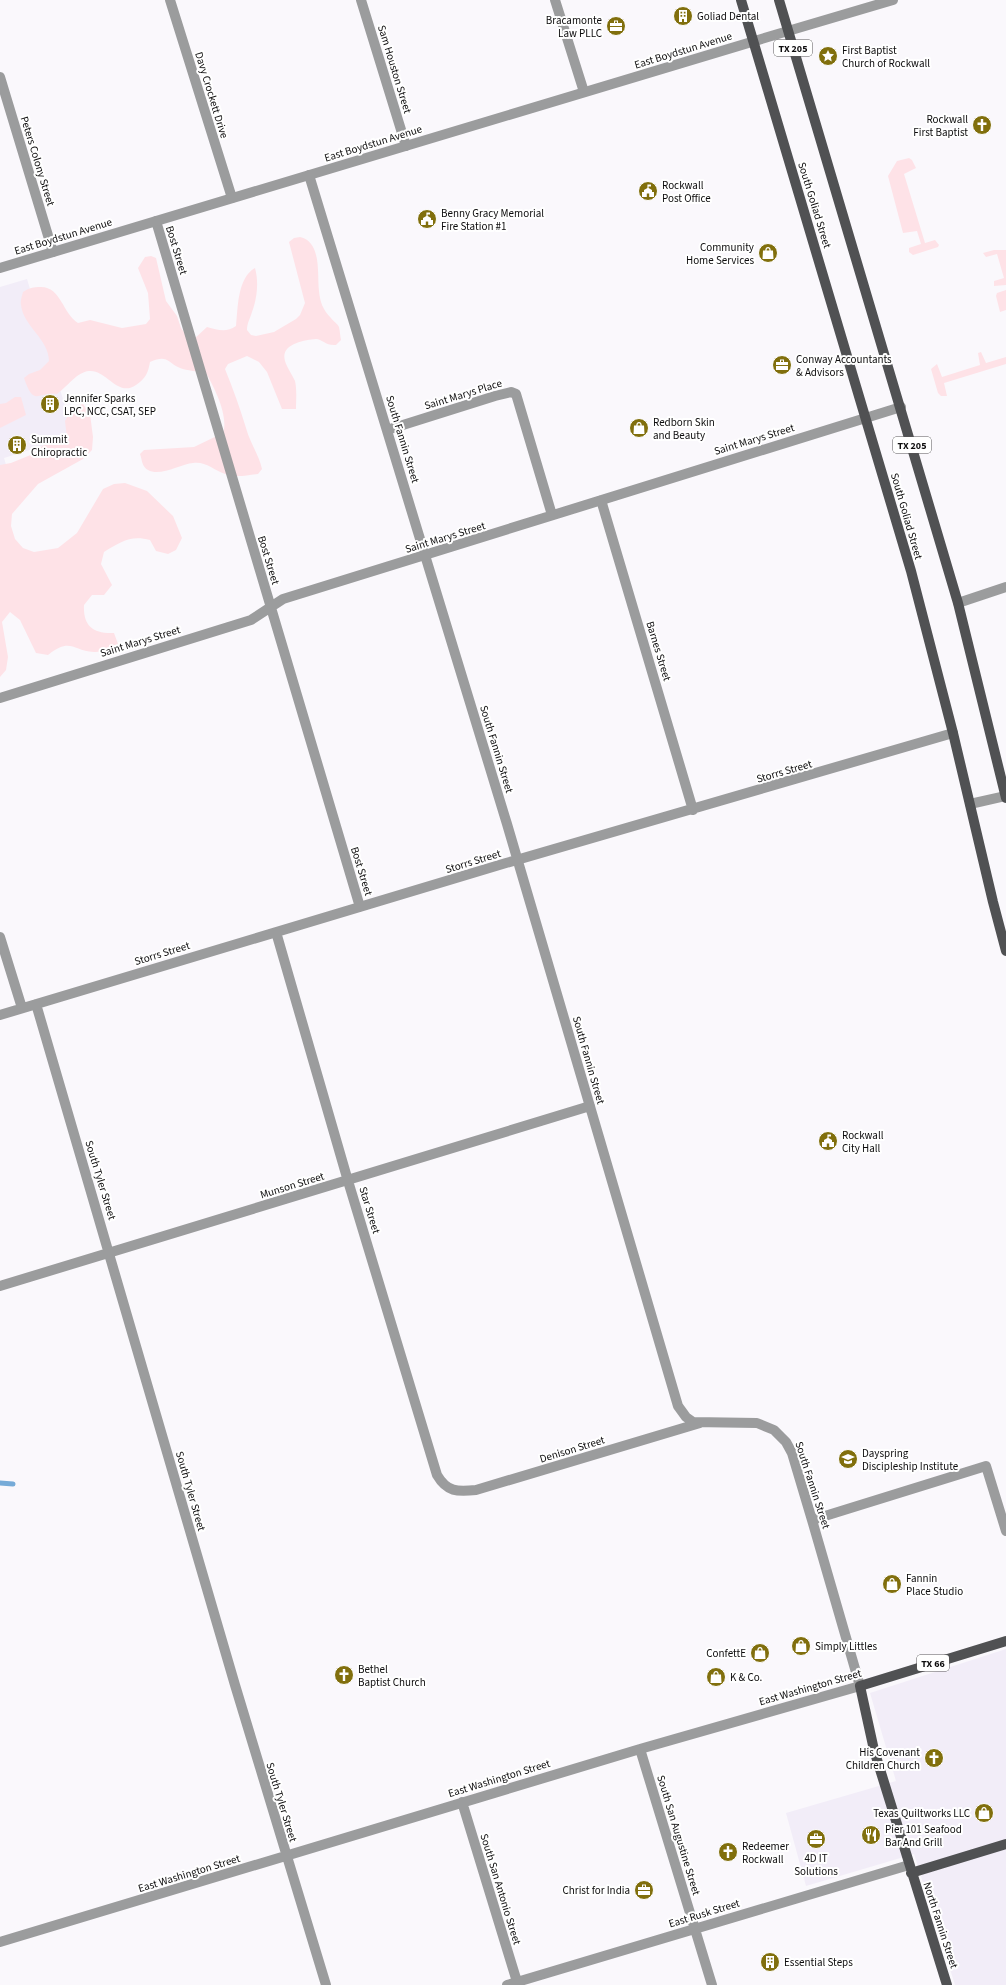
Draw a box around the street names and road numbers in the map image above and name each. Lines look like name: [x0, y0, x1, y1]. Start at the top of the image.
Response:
street label: Sam Houston Street: [374, 23, 415, 115]
street label: East Boydstun Avenue: [632, 28, 734, 72]
road number: TX 205: [774, 40, 812, 56]
street label: Davy Crockett Drive: [191, 50, 232, 141]
street label: Peters Colony Street: [17, 115, 58, 208]
street label: East Boydstun Avenue: [322, 121, 424, 165]
street label: South Goliad Street: [794, 160, 835, 250]
street label: East Boydstun Avenue: [12, 214, 114, 258]
street label: Bost Street: [162, 224, 191, 277]
street label: Saint Marys Place: [422, 375, 504, 413]
street label: South Fannin Street: [382, 394, 423, 485]
street label: Saint Marys Street: [712, 420, 796, 459]
road number: TX 205: [893, 437, 931, 453]
street label: South Goliad Street: [887, 471, 926, 561]
street label: Saint Marys Street: [403, 518, 487, 557]
street label: Bost Street: [254, 534, 283, 587]
street label: Barnes Street: [642, 619, 675, 683]
street label: Saint Marys Street: [98, 622, 182, 661]
street label: South Fannin Street: [476, 704, 517, 795]
street label: Storrs Street: [755, 756, 814, 787]
street label: Bost Street: [347, 845, 376, 898]
street label: Storrs Street: [444, 846, 503, 877]
street label: Storrs Street: [133, 938, 192, 969]
street label: South Fannin Street: [569, 1014, 608, 1106]
street label: South Tyler Street: [81, 1139, 120, 1222]
street label: Munson Street: [258, 1169, 326, 1202]
street label: Star Street: [355, 1185, 384, 1236]
street label: Denison Street: [538, 1432, 607, 1466]
street label: South Fannin Street: [791, 1440, 834, 1531]
street label: South Tyler Street: [172, 1450, 209, 1533]
road number: TX 66: [917, 1655, 949, 1671]
street label: East Washington Street: [757, 1666, 863, 1709]
street label: East Washington Street: [446, 1756, 552, 1801]
street label: South Tyler Street: [262, 1761, 301, 1844]
street label: South San Augustine Street: [653, 1773, 704, 1897]
street label: South San Antonio Street: [476, 1832, 525, 1947]
street label: East Washington Street: [136, 1851, 242, 1896]
street label: North Fannin Street: [919, 1880, 962, 1970]
street label: East Rusk Street: [667, 1895, 742, 1931]

